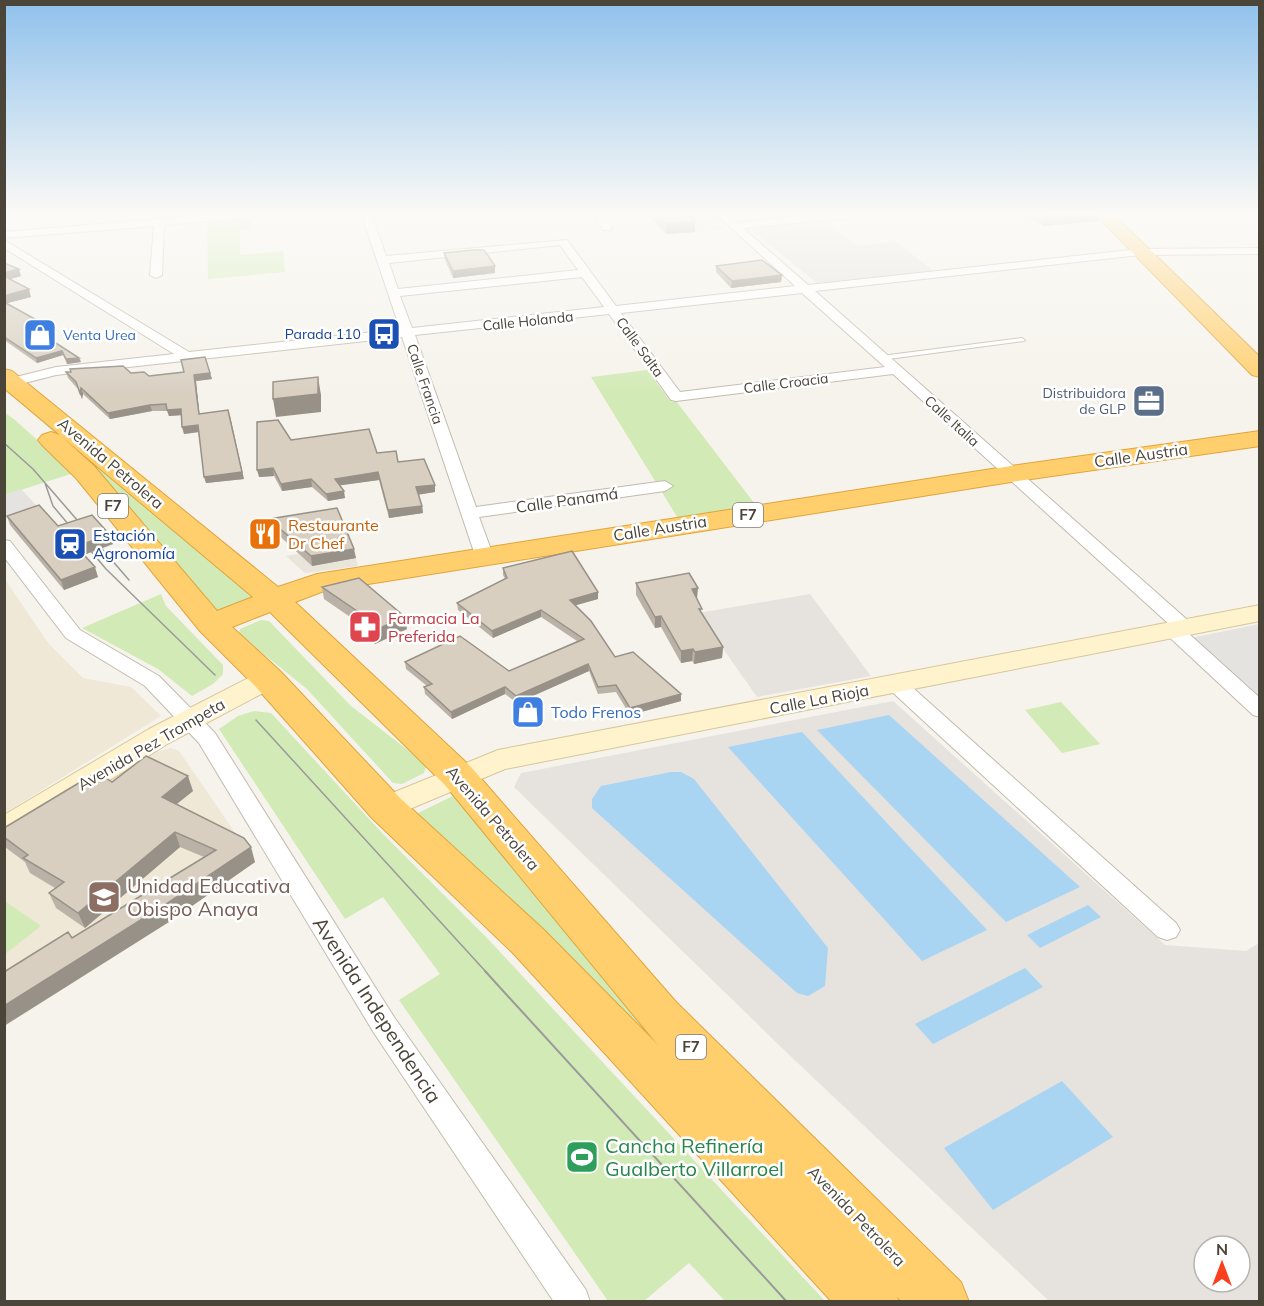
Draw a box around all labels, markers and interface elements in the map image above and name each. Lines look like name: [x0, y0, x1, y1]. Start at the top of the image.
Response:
street label: Calle Holanda: [482, 307, 574, 335]
street label: Calle Salta: [612, 314, 668, 380]
bus stop icon: Parada 110: [366, 316, 402, 352]
shop icon: Venta Urea: [22, 317, 58, 353]
place label: Parada 110: [285, 325, 361, 343]
place label: Venta Urea: [63, 326, 136, 344]
street label: Calle Francia: [403, 342, 447, 426]
street label: Calle Croacia: [743, 369, 829, 397]
office icon: Distribuidora de GLP: [1131, 383, 1167, 419]
place label: Distribuidora de GLP: [1042, 384, 1126, 418]
street label: Calle Italia: [921, 392, 983, 450]
street label: Avenida Petrolera: [54, 413, 168, 513]
street label: Calle Austria: [1093, 439, 1189, 471]
street label: Calle Panamá: [515, 483, 619, 517]
road number: F7: [98, 494, 128, 518]
road number: F7: [733, 503, 763, 527]
street label: Calle Austria: [612, 511, 708, 545]
place label: Restaurante Dr Chef: [288, 515, 379, 553]
restaurant icon: Restaurante Dr Chef: [247, 516, 283, 552]
place label: Estación Agronomía: [93, 525, 175, 563]
station icon: Estación Agronomía: [52, 526, 88, 562]
place label: Farmacia La Preferida: [388, 608, 480, 646]
pharmacy icon: Farmacia La Preferida: [347, 609, 383, 645]
street label: Calle La Rioja: [768, 680, 870, 718]
street label: Avenida Pez Trompeta: [74, 694, 228, 794]
shop icon: Todo Frenos: [510, 694, 546, 730]
place label: Todo Frenos: [551, 702, 641, 722]
street label: Avenida Petrolera: [442, 762, 544, 874]
place label: Unidad Educativa Obispo Anaya: [127, 873, 291, 921]
school or university icon: Unidad Educativa Obispo Anaya: [86, 879, 122, 915]
street label: Avenida Independencia: [308, 912, 447, 1107]
road number: F7: [676, 1035, 706, 1059]
place label: Cancha Refinería Gualberto Villarroel: [605, 1133, 784, 1181]
sports icon: Cancha Refinería Gualberto Villarroel: [564, 1139, 600, 1175]
street label: Avenida Petrolera: [804, 1162, 910, 1270]
north arrow: [1192, 1234, 1252, 1294]
text: N: [1216, 1239, 1228, 1259]

